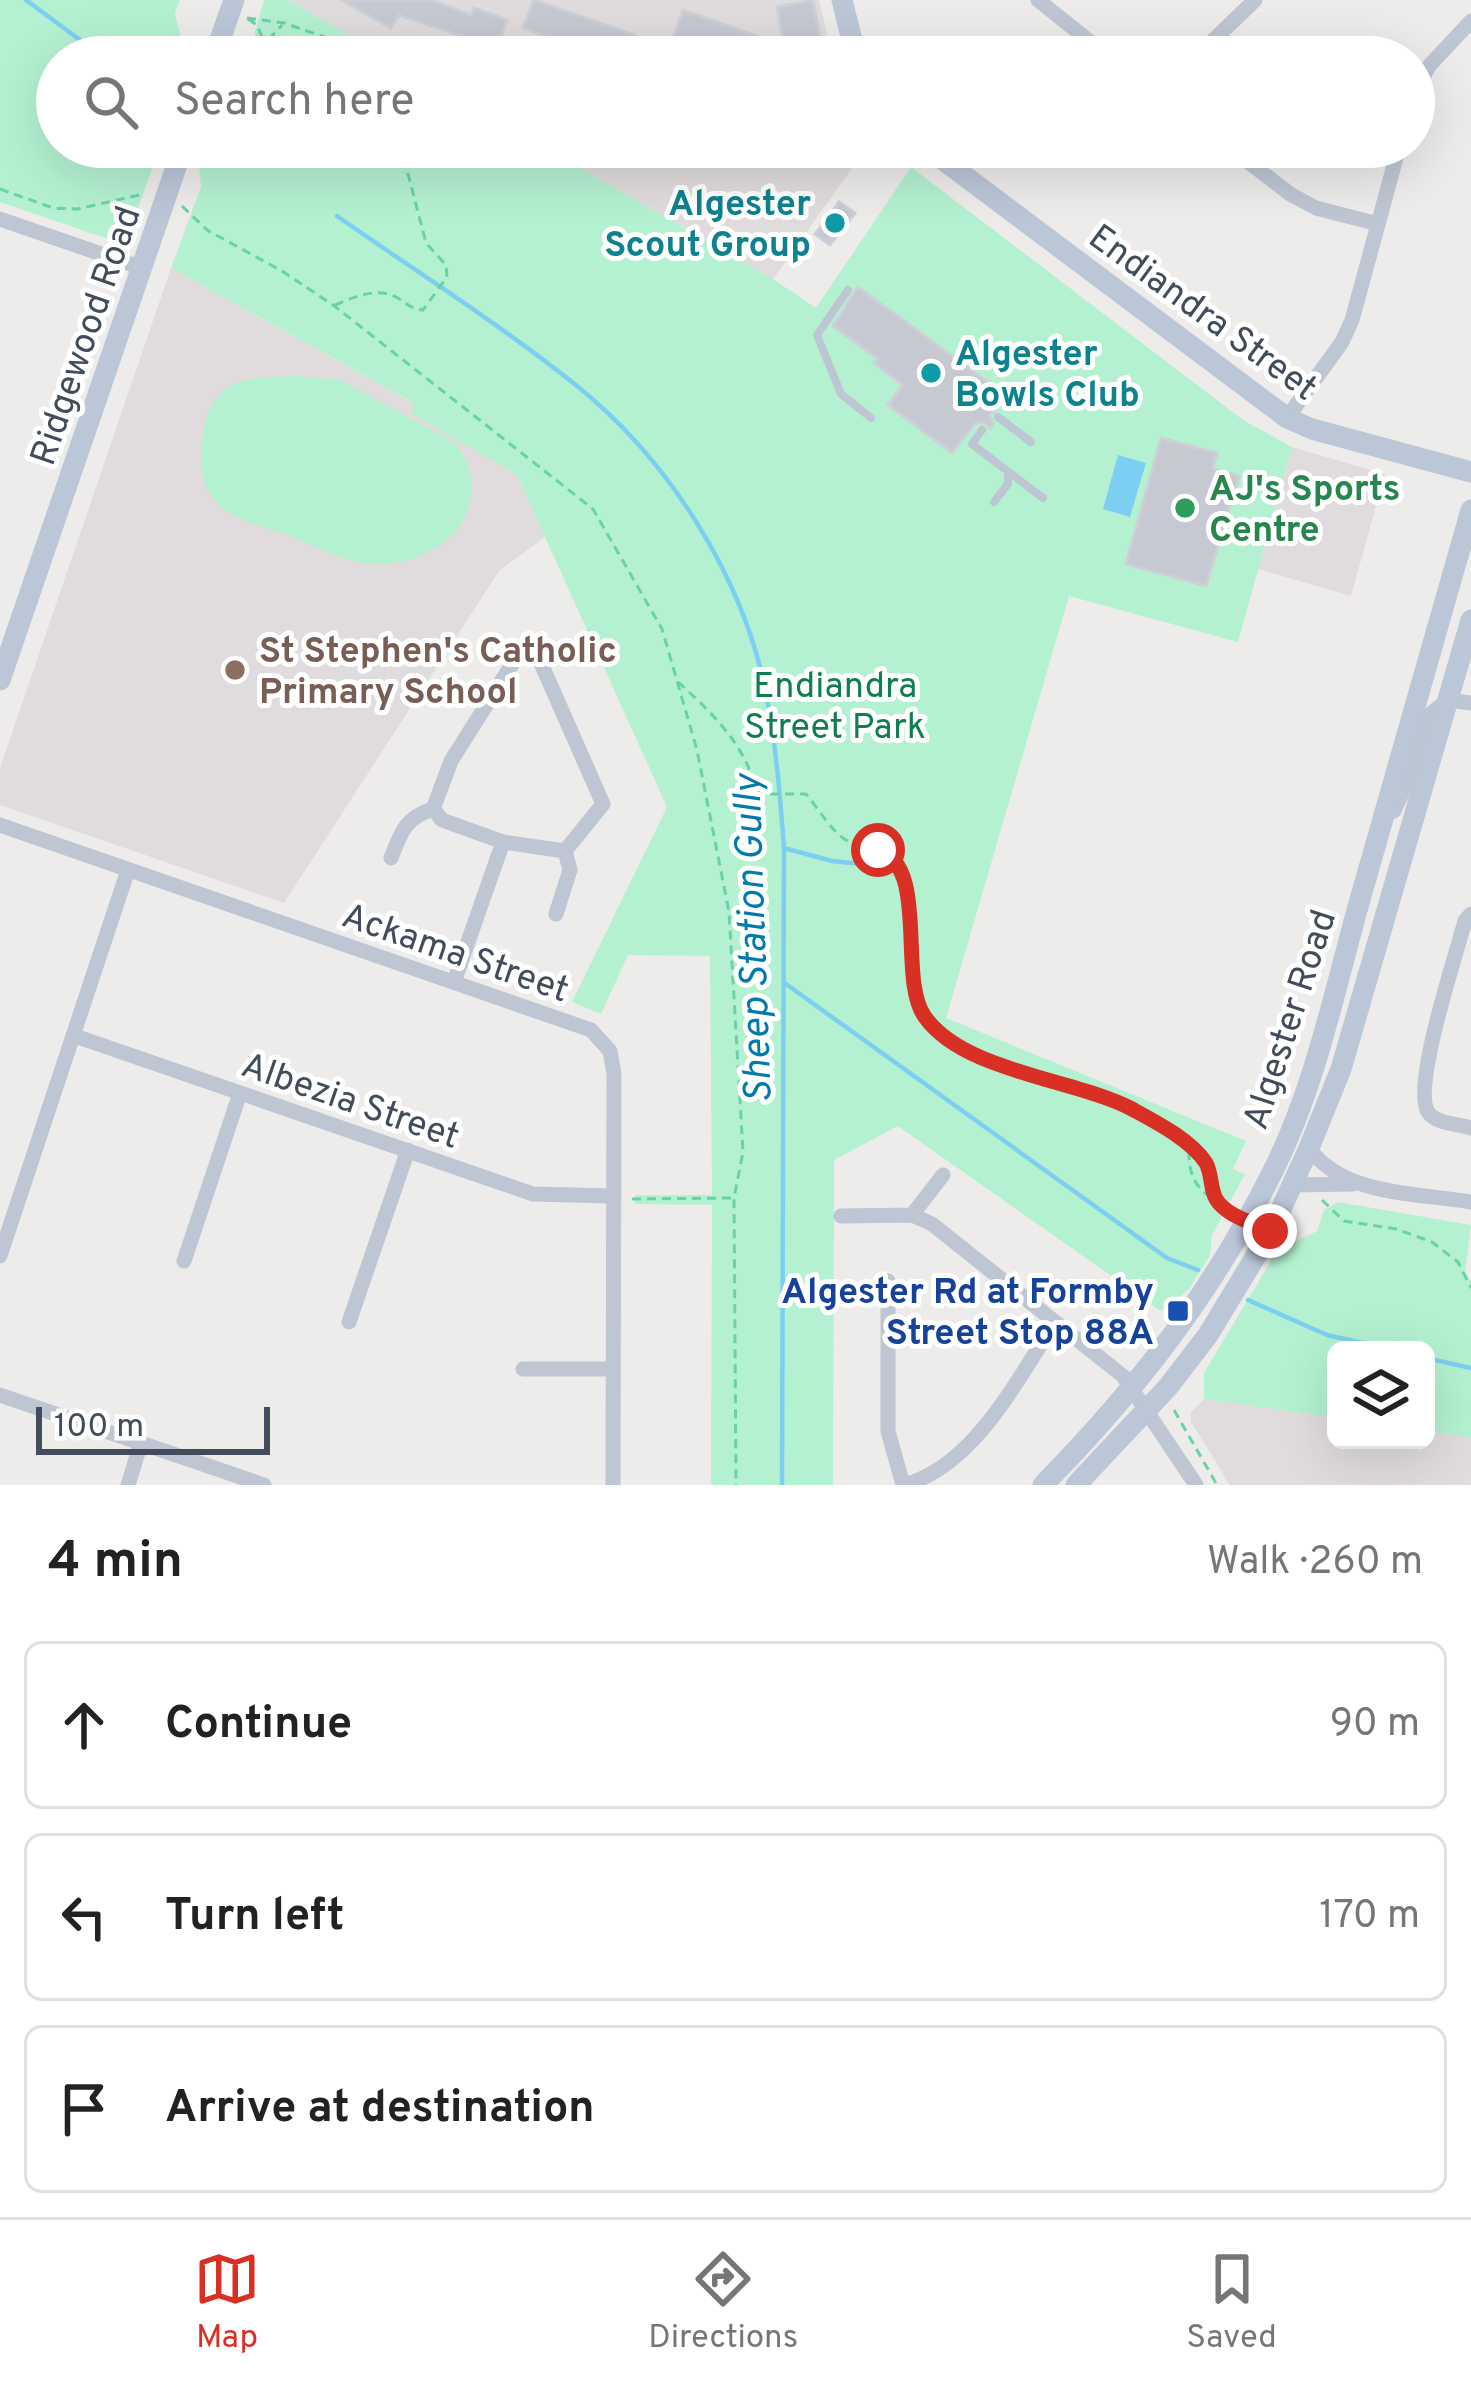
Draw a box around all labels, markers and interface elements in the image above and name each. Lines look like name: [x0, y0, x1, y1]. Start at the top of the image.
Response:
search box: [36, 36, 1435, 168]
icon: search: [78, 69, 144, 135]
text: Search here: [174, 74, 414, 131]
place label: Algester Scout Group: [604, 183, 811, 270]
street label: Ridgewood Road: [22, 201, 154, 472]
marker: Algester Scout Group: [822, 210, 848, 236]
street label: Endiandra Street: [1078, 216, 1325, 413]
place label: Algester Bowls Club: [955, 333, 1140, 420]
marker: Algester Bowls Club: [918, 360, 944, 386]
place label: AJ's Sports Centre: [1209, 468, 1400, 555]
marker: AJ's Sports Centre: [1172, 495, 1198, 521]
place label: St Stephen's Catholic Primary School: [259, 630, 617, 717]
marker: St Stephen's Catholic Primary School: [222, 657, 248, 683]
park label: Endiandra Street Park: [744, 665, 926, 752]
water label: Sheep Station Gully: [725, 770, 786, 1104]
route start: [851, 823, 905, 877]
street label: Ackama Street: [335, 894, 574, 1015]
street label: Algester Road: [1235, 905, 1349, 1136]
street label: Albezia Street: [235, 1044, 465, 1162]
route end: [1243, 1204, 1297, 1258]
place label: Algester Rd at Formby Street Stop 88A: [781, 1271, 1154, 1358]
marker: Algester Rd at Formby Street Stop 88A: [1165, 1298, 1191, 1324]
map controls: [1327, 1341, 1435, 1449]
button: layers: [1327, 1341, 1435, 1449]
scale bar: [36, 1401, 270, 1454]
text: 100 m: [54, 1407, 144, 1449]
text: 4 min: [48, 1531, 183, 1596]
text: Walk · 260 m: [1207, 1539, 1423, 1588]
icon: ahead: [51, 1692, 117, 1758]
text: Continue: [165, 1697, 352, 1754]
text: 90 m: [1330, 1701, 1420, 1750]
icon: left: [51, 1884, 117, 1950]
text: Turn left: [165, 1889, 344, 1946]
text: 170 m: [1319, 1893, 1420, 1942]
icon: arrive: [51, 2076, 117, 2142]
text: Arrive at destination: [165, 2081, 595, 2138]
tab: Map: [194, 2246, 260, 2360]
tab: Directions: [648, 2246, 798, 2360]
tab: Saved: [1186, 2246, 1277, 2360]

